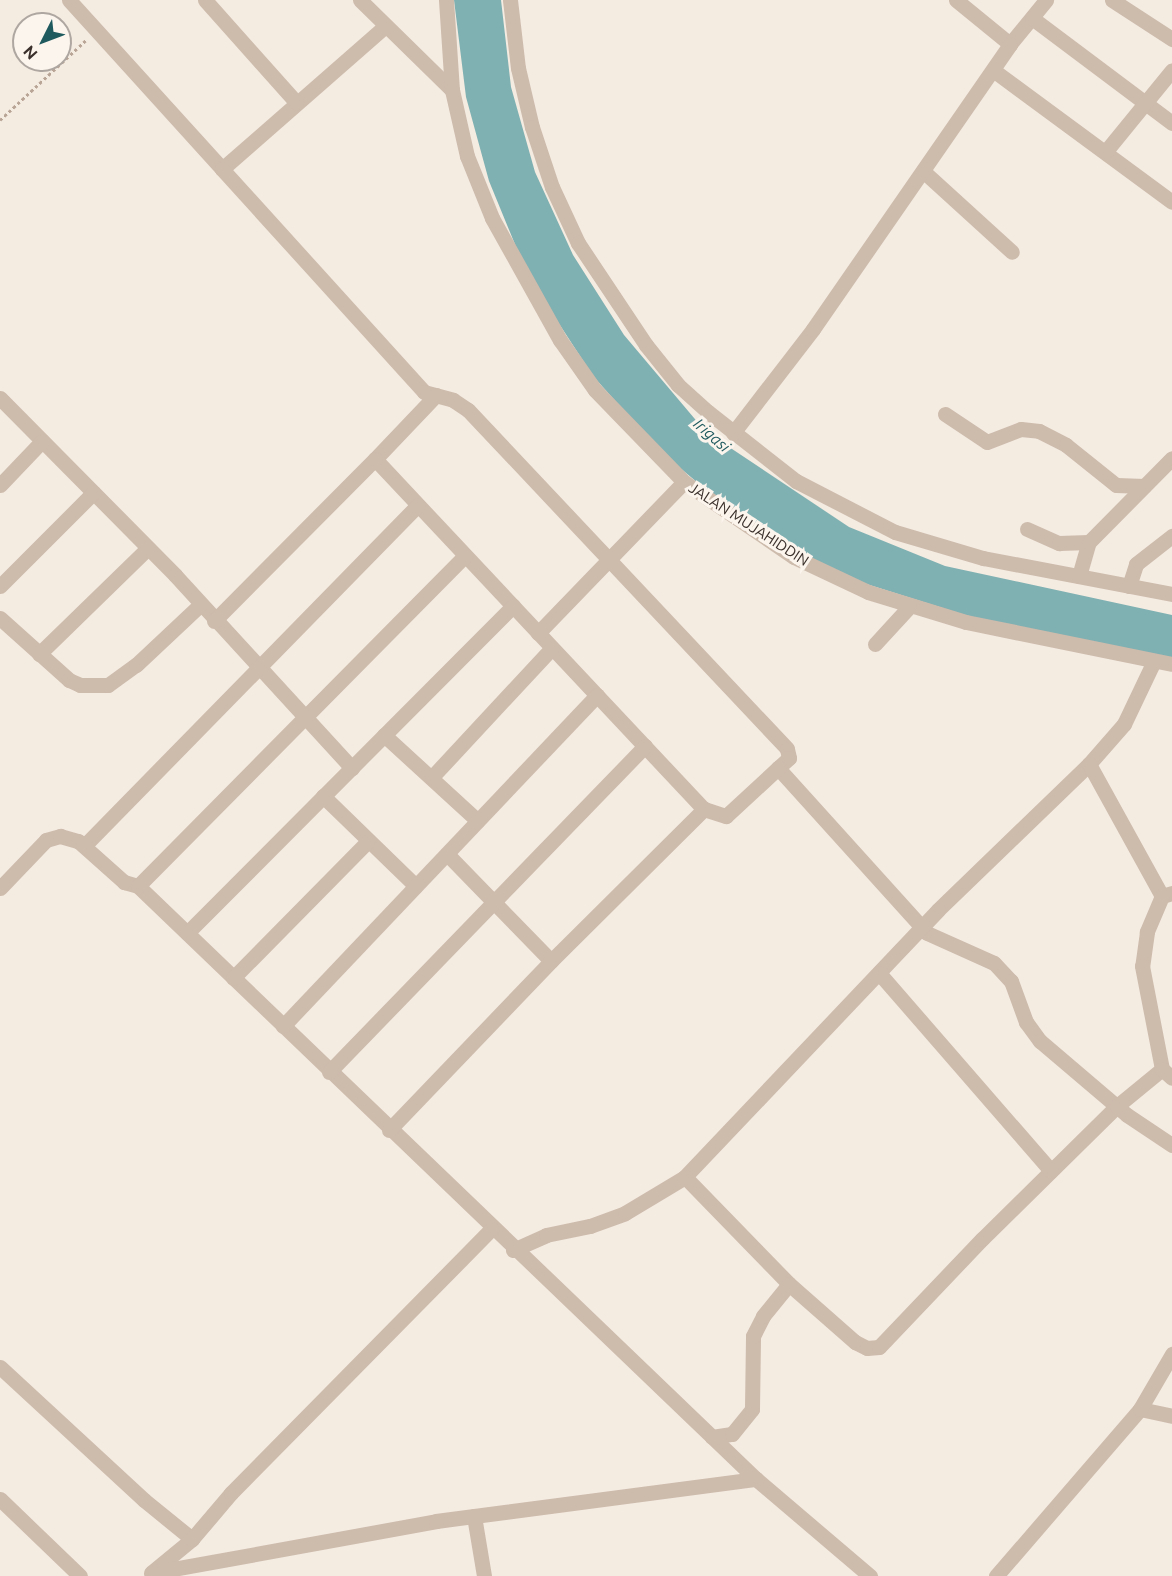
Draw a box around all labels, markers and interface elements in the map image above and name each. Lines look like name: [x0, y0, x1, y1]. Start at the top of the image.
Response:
north arrow: [12, 12, 72, 72]
text: N: [19, 42, 41, 63]
water label: Irigasi: [690, 414, 734, 456]
street label: JALAN MUJAHIDDIN: [686, 478, 812, 570]

